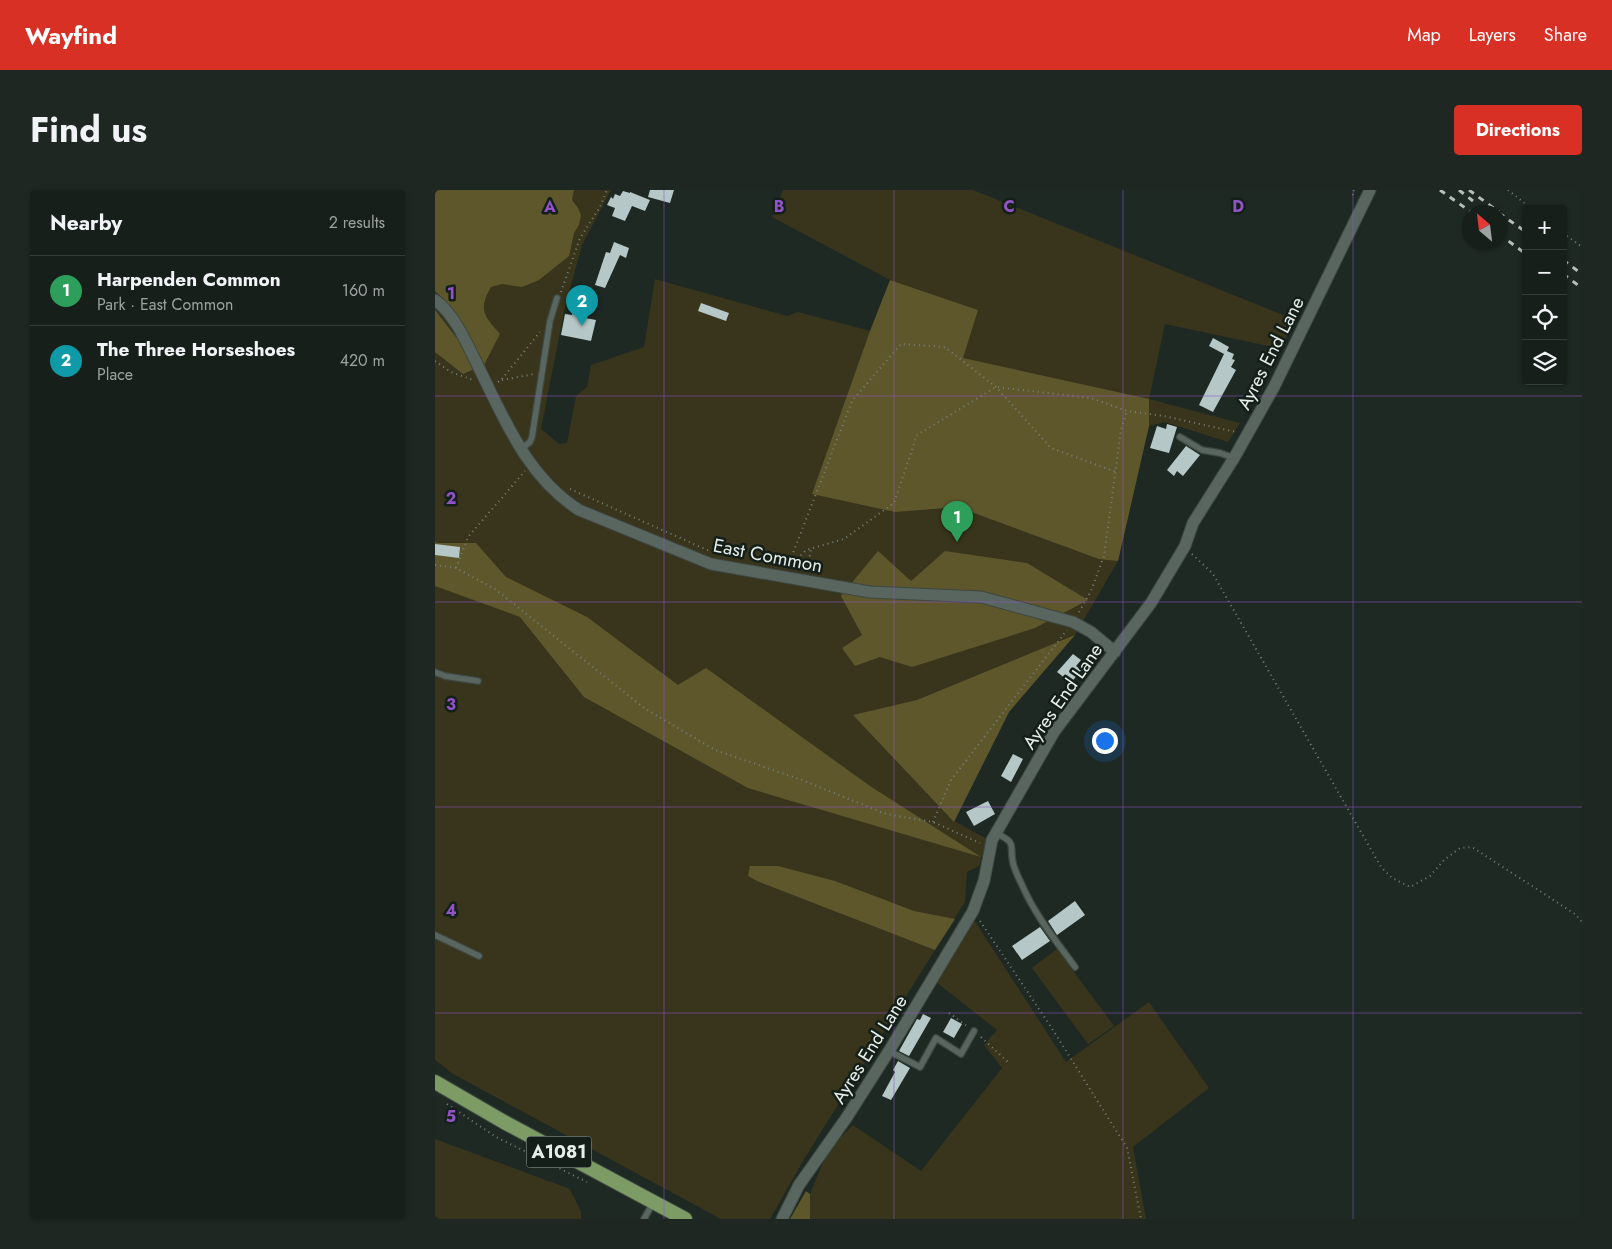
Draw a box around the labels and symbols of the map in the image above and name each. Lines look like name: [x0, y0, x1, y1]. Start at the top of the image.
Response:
text: A: [543, 195, 556, 218]
text: B: [774, 195, 784, 218]
text: C: [1003, 195, 1015, 218]
text: D: [1232, 195, 1244, 218]
north arrow: [1462, 205, 1507, 250]
text: 1: [447, 282, 455, 305]
pin: 2: [566, 285, 598, 326]
street label: Ayres End Lane: [1230, 292, 1311, 414]
text: 2: [446, 487, 456, 510]
pin: 1: [941, 501, 973, 542]
street label: East Common: [711, 532, 825, 579]
street label: Ayres End Lane: [1016, 638, 1109, 755]
text: 3: [446, 693, 456, 716]
your location: [1092, 728, 1118, 754]
text: 4: [445, 899, 457, 922]
street label: Ayres End Lane: [825, 989, 914, 1109]
text: 5: [446, 1105, 456, 1128]
road number: A1081: [527, 1136, 591, 1168]

